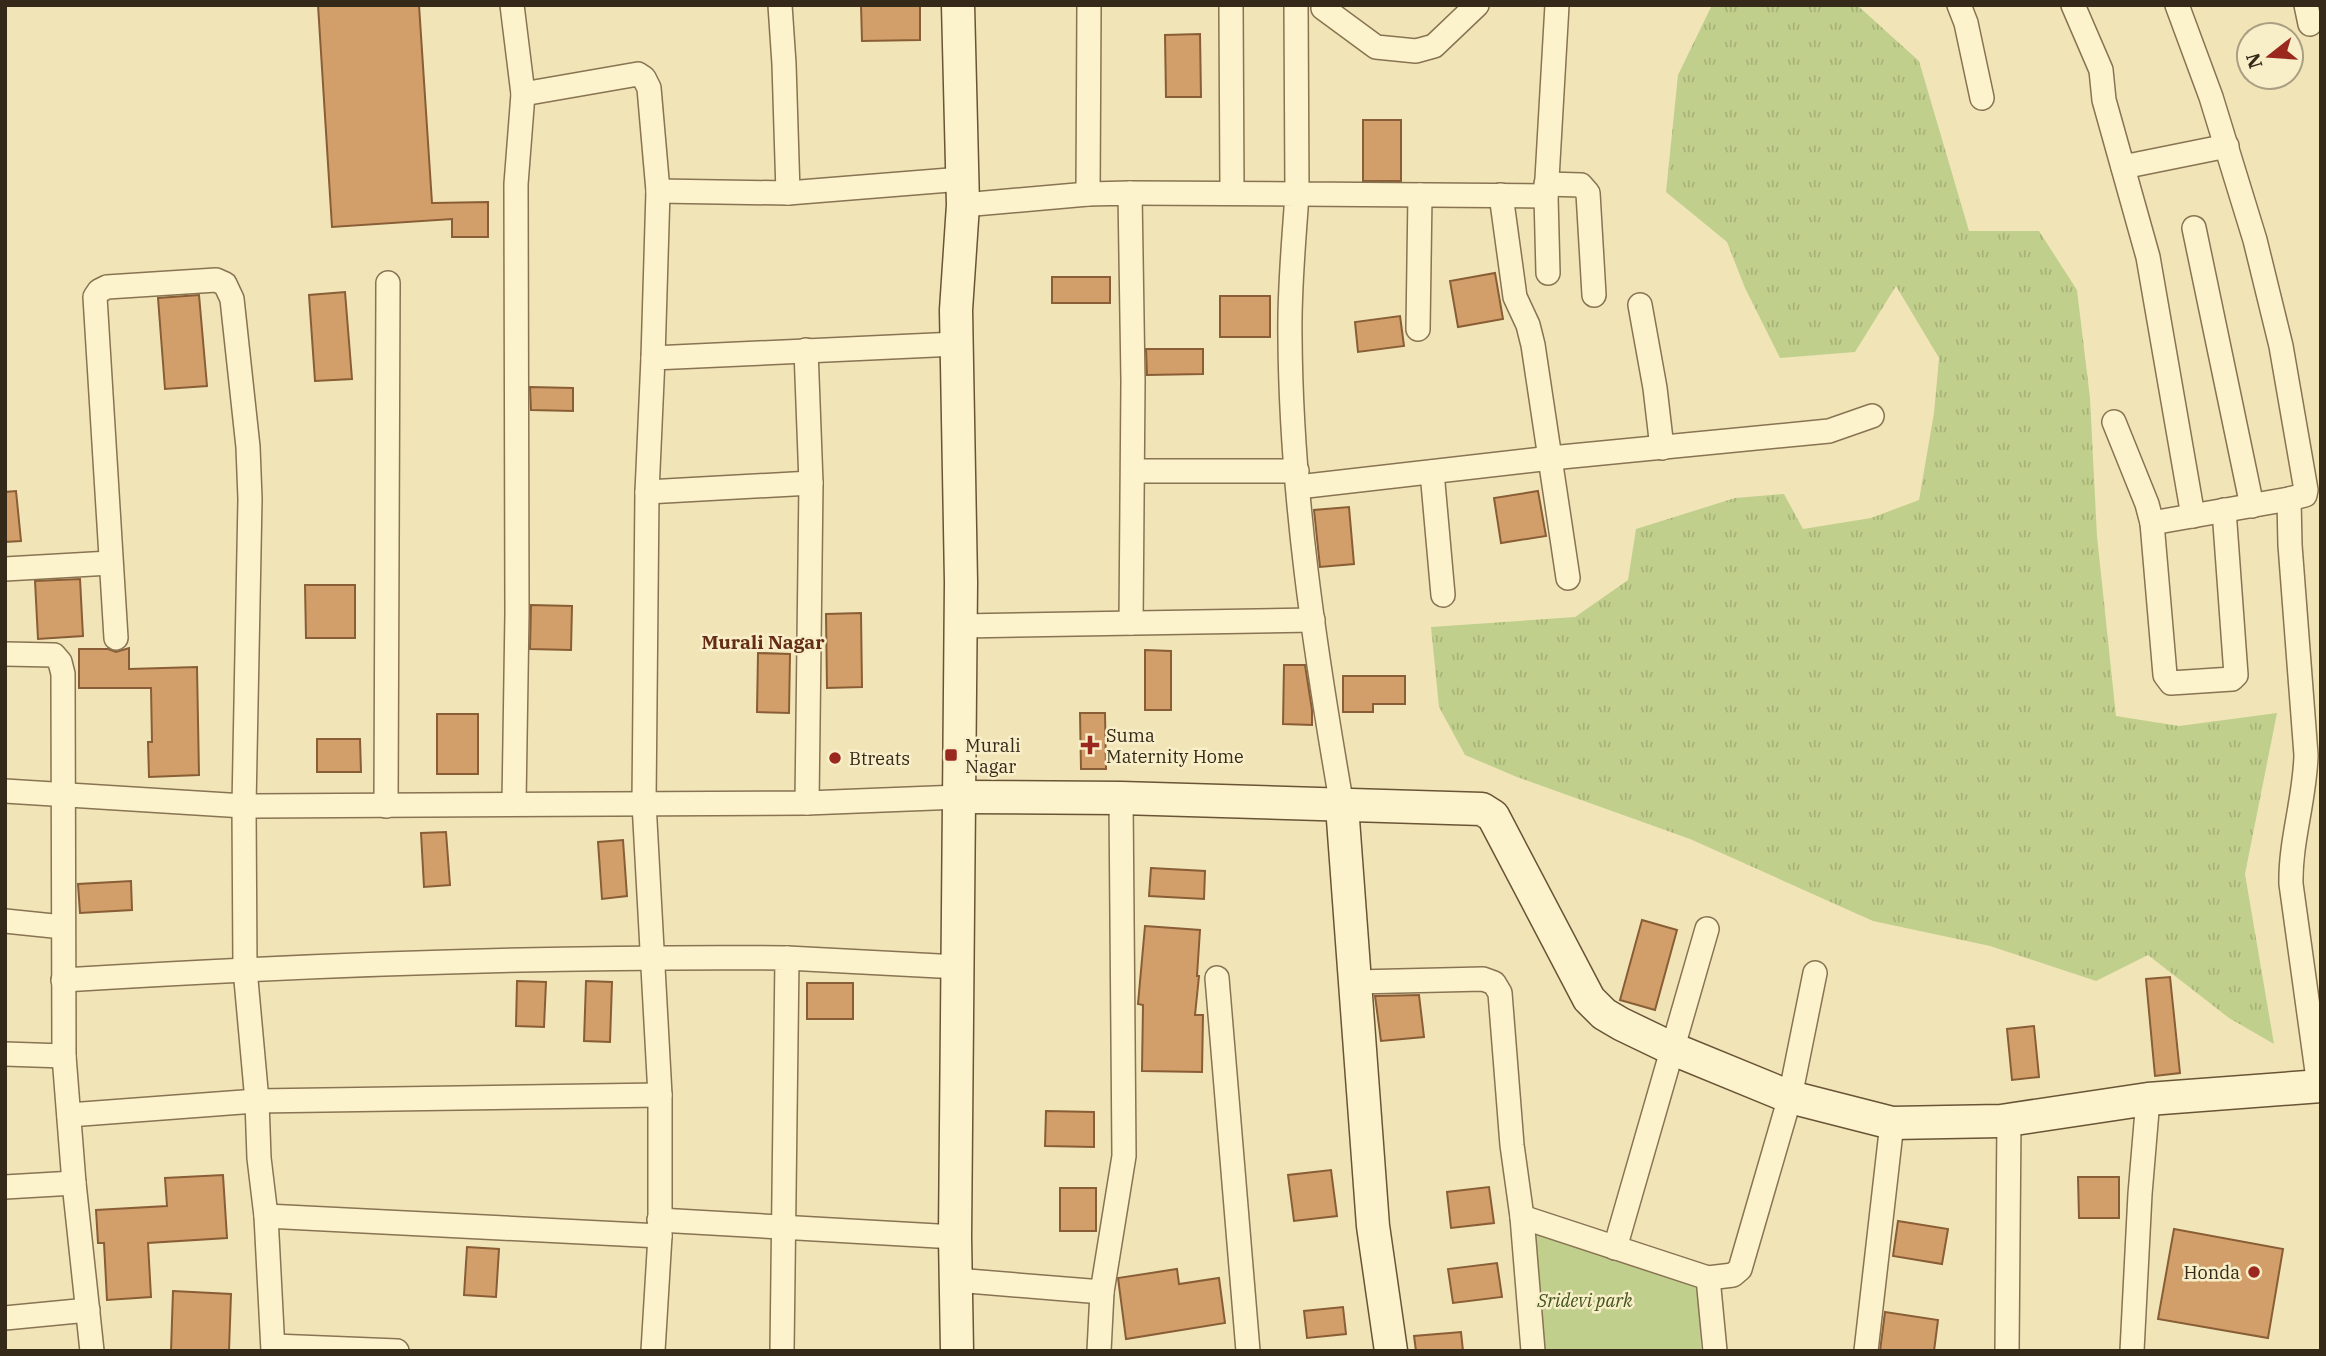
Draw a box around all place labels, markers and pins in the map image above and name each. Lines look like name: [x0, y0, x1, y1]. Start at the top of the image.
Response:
place label: Suma Maternity Home: [1106, 724, 1244, 768]
place label: Murali Nagar: [965, 734, 1021, 778]
marker: Suma Maternity Home: [1080, 735, 1100, 755]
place label: Btreats: [849, 747, 910, 770]
marker: Murali Nagar: [943, 747, 959, 763]
marker: Btreats: [827, 750, 843, 766]
place label: Honda: [2183, 1261, 2240, 1284]
marker: Honda: [2246, 1264, 2262, 1280]

